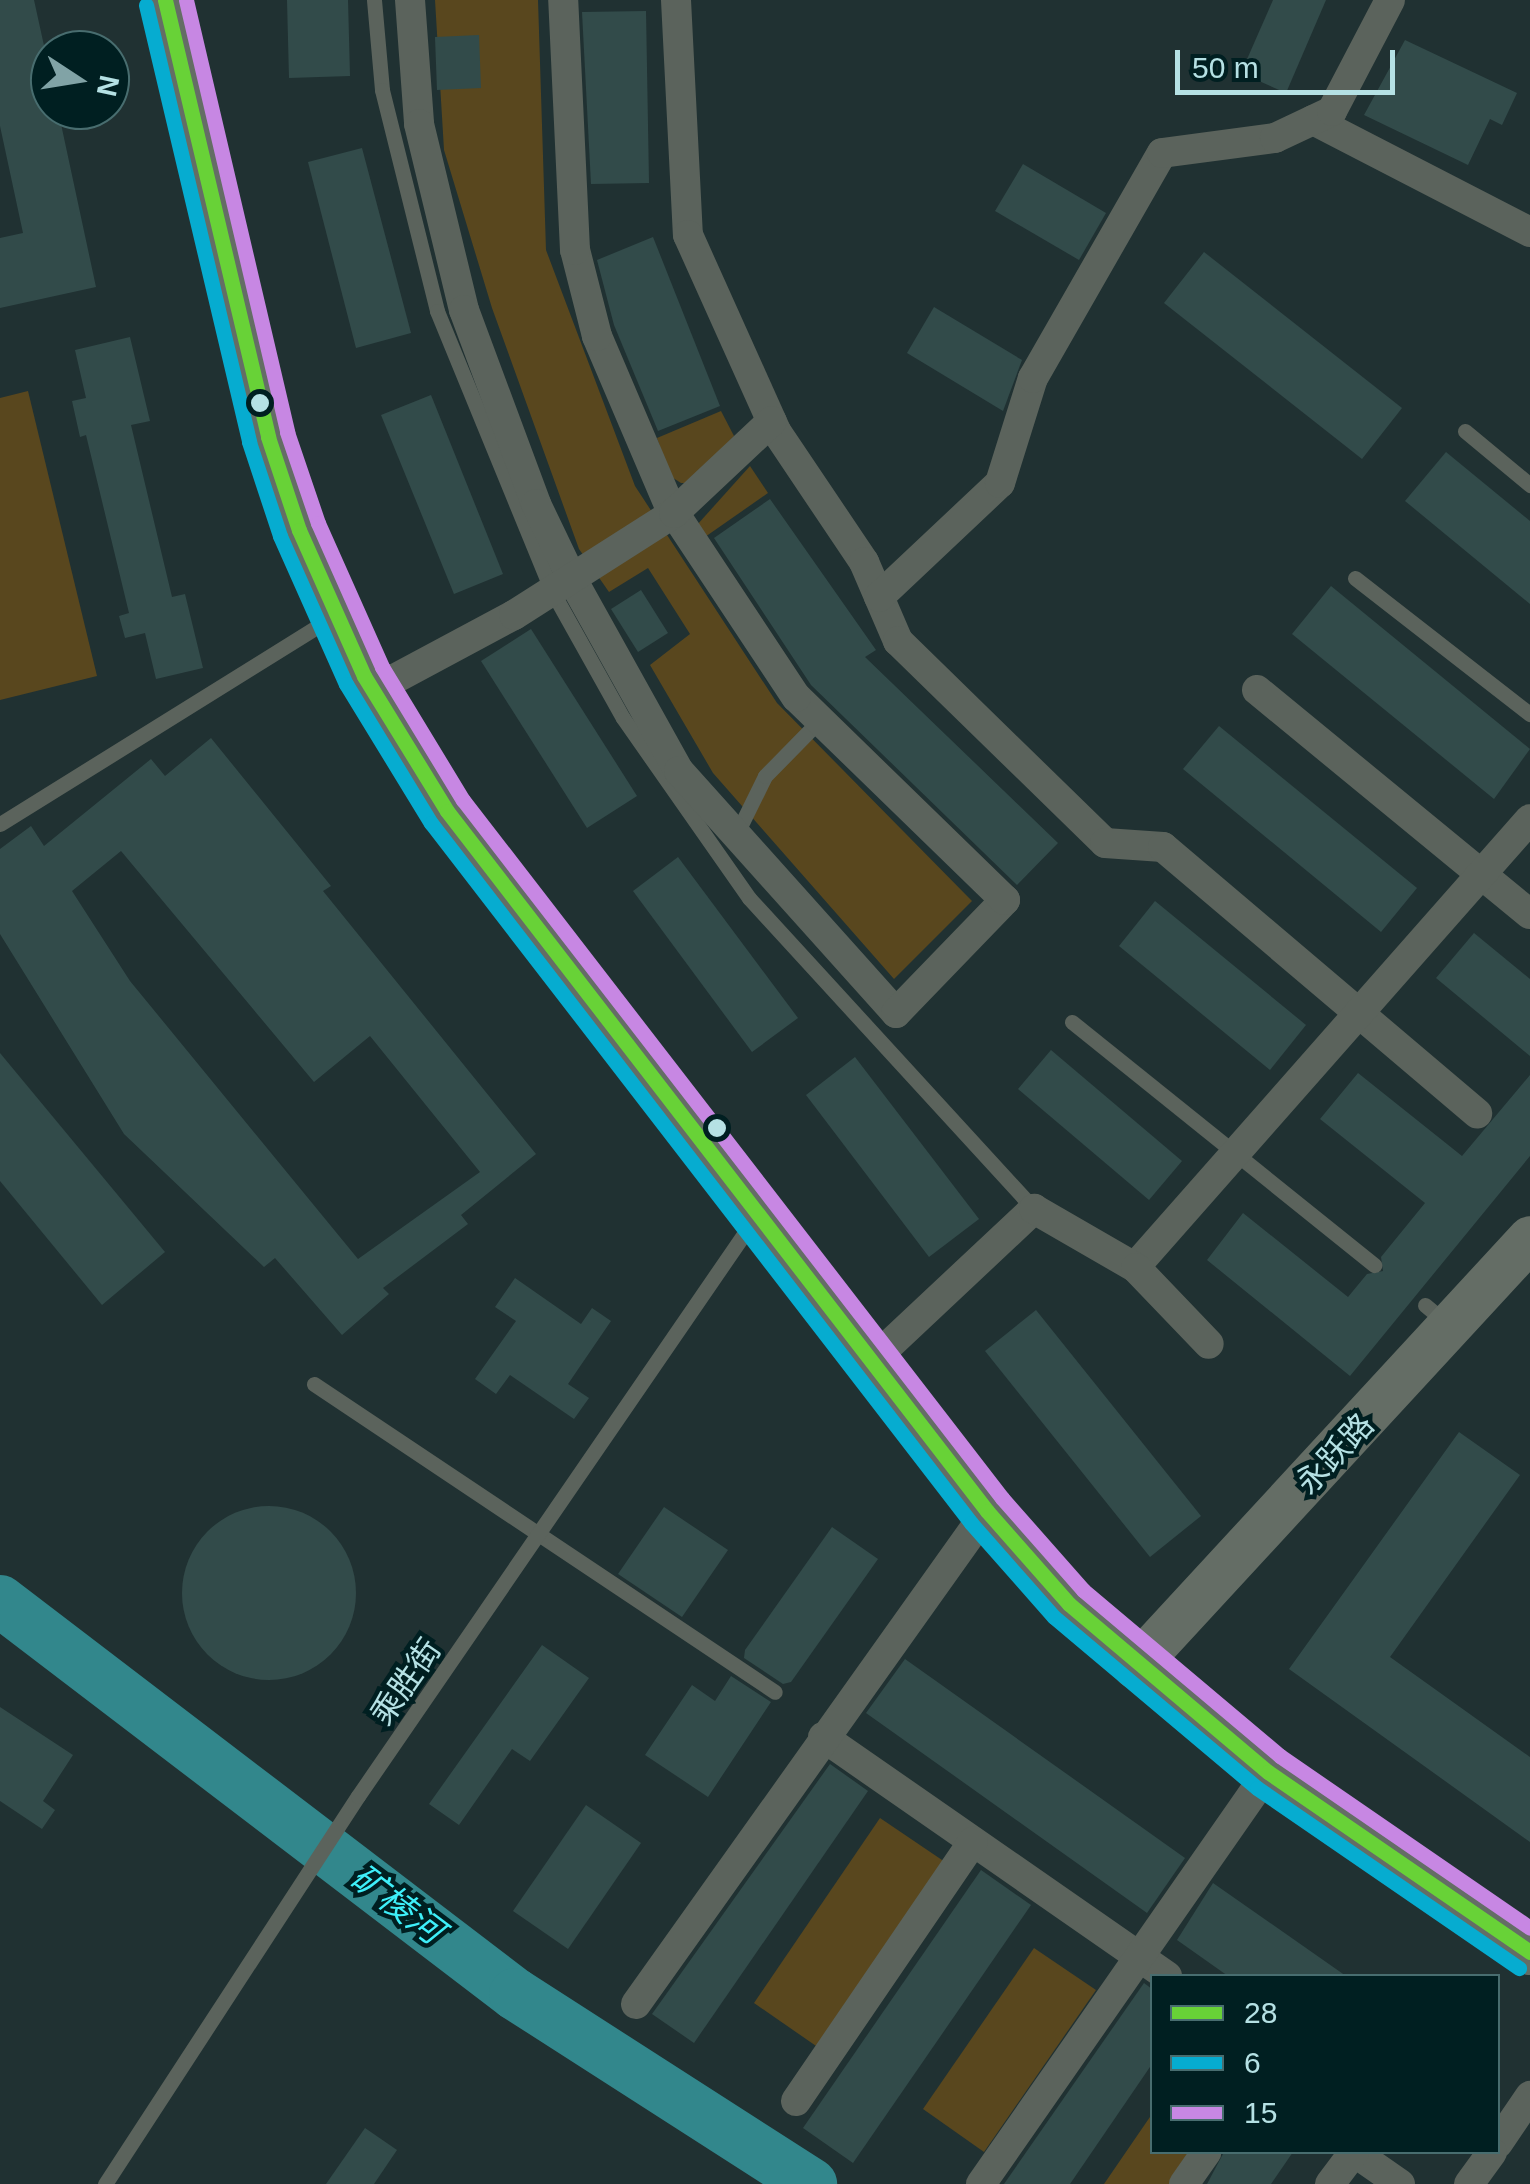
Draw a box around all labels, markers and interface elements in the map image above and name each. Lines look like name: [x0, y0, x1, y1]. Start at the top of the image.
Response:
north arrow: [30, 30, 130, 130]
scale bar: [1180, 30, 1400, 92]
text: 50 m: [1192, 51, 1259, 84]
text: N: [91, 73, 125, 99]
unlabelled marker: [250, 393, 270, 413]
unlabelled marker: [707, 1118, 727, 1138]
street label: 永跃路: [1288, 1406, 1382, 1502]
street label: 乘胜街: [363, 1632, 449, 1732]
water label: 矿棱河: [342, 1856, 452, 1952]
legend: [1150, 1974, 1500, 2154]
text: 28: [1244, 1996, 1277, 2029]
text: 6: [1244, 2046, 1261, 2079]
text: 15: [1244, 2096, 1277, 2129]

